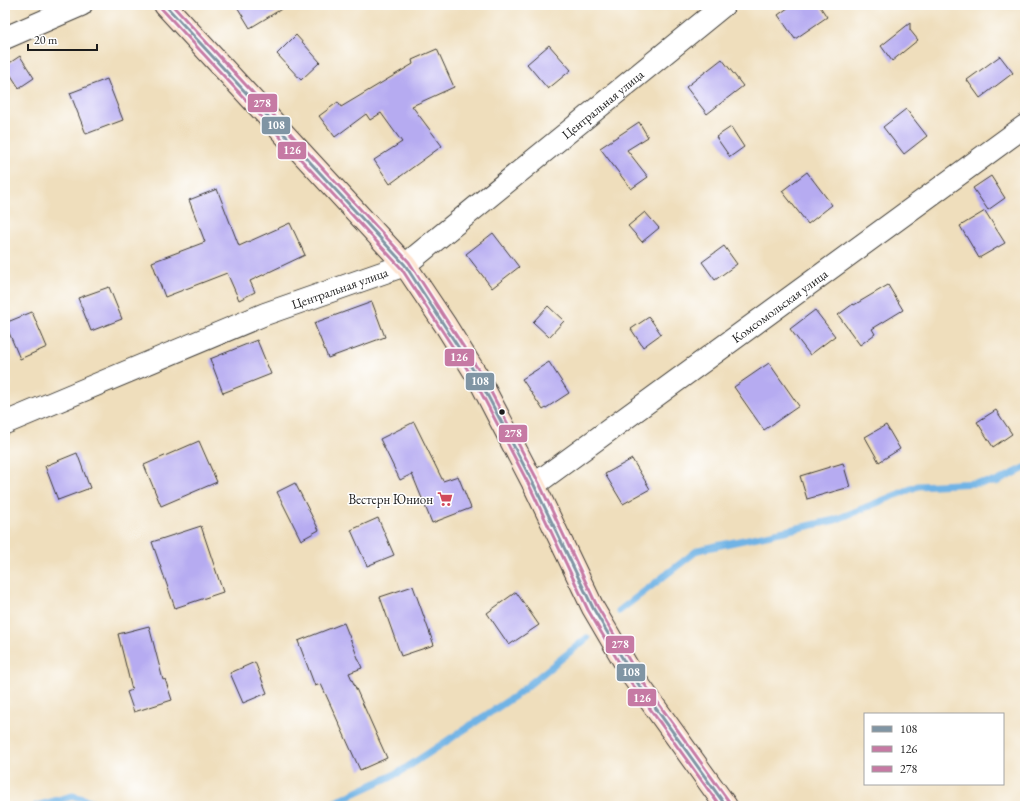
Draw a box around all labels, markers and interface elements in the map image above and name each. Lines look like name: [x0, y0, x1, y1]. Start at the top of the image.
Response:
scale bar: [28, 26, 97, 52]
text: 20 m: [34, 32, 58, 48]
street label: Центральная улица: [558, 65, 648, 143]
line badge: 278: [247, 93, 278, 113]
text: 278: [253, 96, 271, 110]
line badge: 108: [261, 116, 291, 135]
text: 108: [267, 118, 285, 132]
line badge: 126: [277, 141, 307, 160]
text: 126: [283, 143, 301, 157]
street label: Центральная улица: [289, 263, 391, 313]
street label: Комсомольская улица: [728, 265, 832, 347]
line badge: 126: [444, 348, 475, 367]
text: 126: [450, 350, 468, 364]
line badge: 108: [465, 372, 495, 391]
text: 108: [471, 374, 489, 388]
unlabelled marker: [497, 407, 507, 417]
line badge: 278: [498, 424, 528, 443]
text: 278: [504, 426, 522, 440]
supermarket icon: Вестерн Юнион: [436, 490, 454, 508]
place label: Вестерн Юнион: [348, 491, 433, 508]
line badge: 278: [605, 635, 635, 654]
text: 278: [611, 637, 629, 651]
line badge: 108: [616, 663, 646, 682]
text: 108: [622, 665, 640, 679]
line badge: 126: [627, 688, 657, 707]
text: 126: [633, 691, 651, 705]
legend: [864, 713, 1004, 785]
text: 108: [900, 721, 918, 737]
text: 126: [900, 741, 918, 757]
text: 278: [900, 761, 918, 777]

